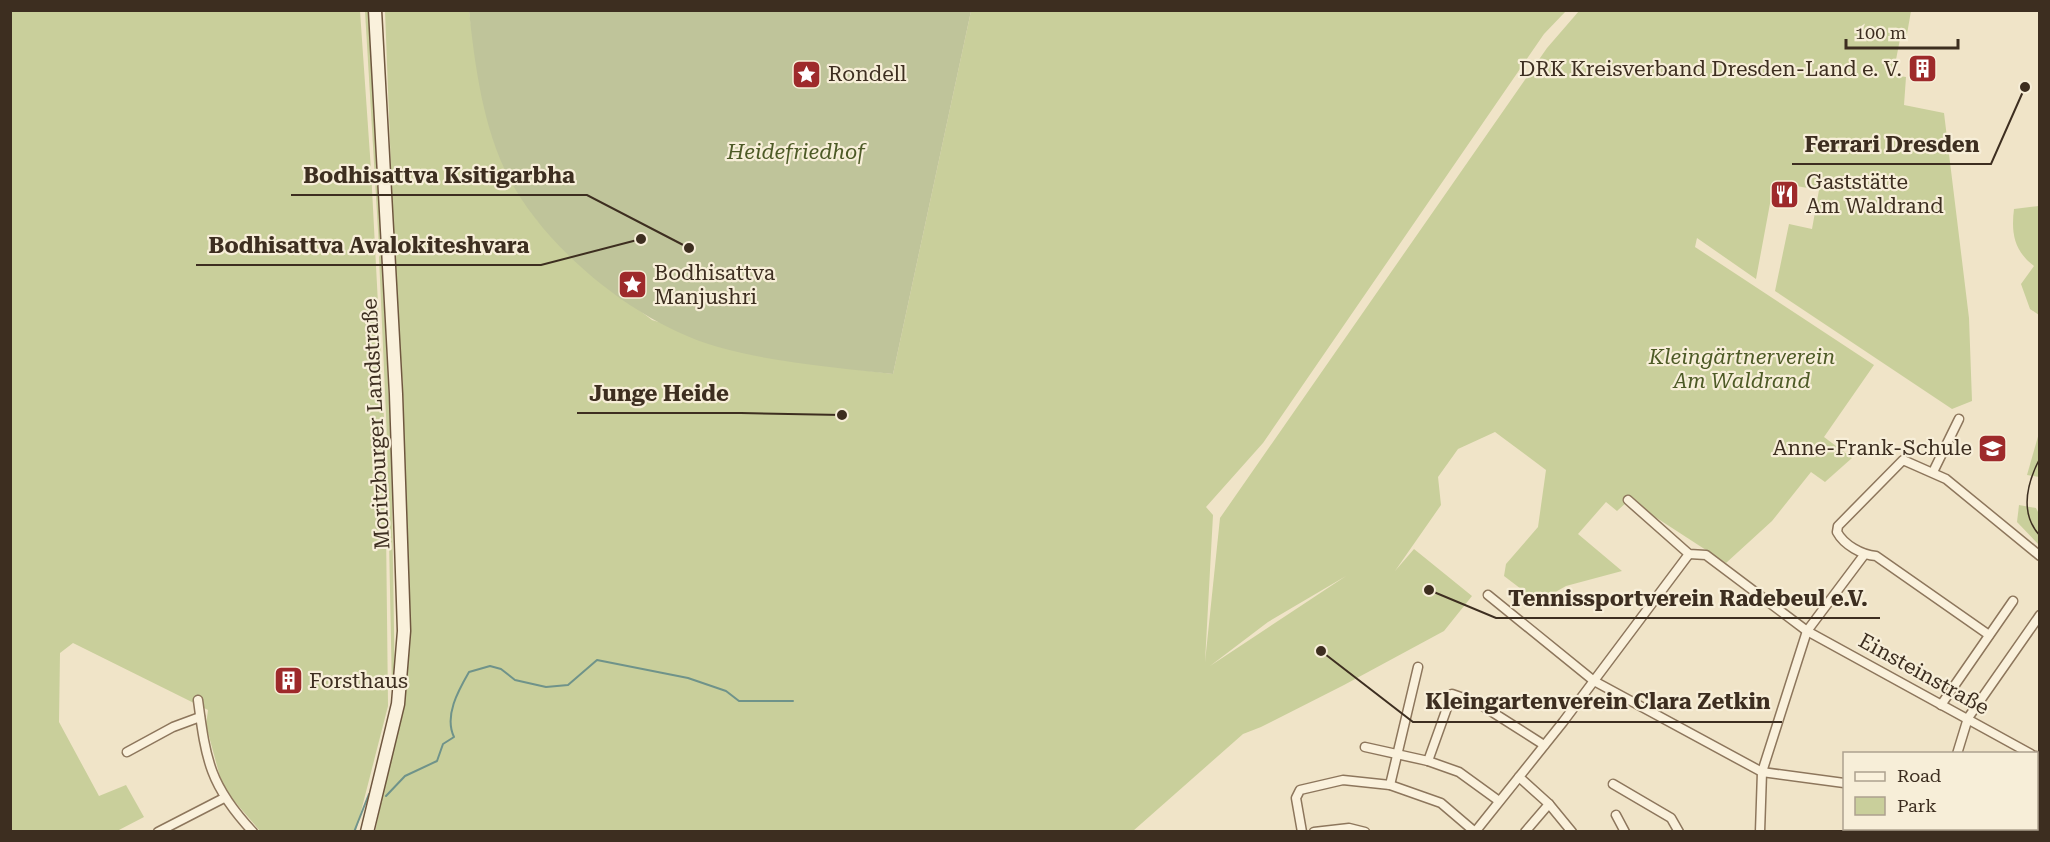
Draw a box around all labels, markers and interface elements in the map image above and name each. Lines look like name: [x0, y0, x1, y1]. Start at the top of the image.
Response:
scale bar: [1846, 12, 1958, 50]
text: 100 m: [1855, 22, 1906, 43]
building icon: DRK Kreisverband Dresden-Land e. V.: [1907, 53, 1939, 85]
place label: DRK Kreisverband Dresden-Land e. V.: [1519, 57, 1902, 81]
place icon: Rondell: [791, 58, 823, 90]
place label: Rondell: [828, 62, 907, 86]
callout: Ferrari Dresden: [1792, 124, 1991, 164]
text: Ferrari Dresden: [1805, 132, 1980, 157]
park label: Heidefriedhof: [726, 140, 867, 164]
callout: Bodhisattva Ksitigarbha: [291, 155, 587, 195]
text: Bodhisattva Ksitigarbha: [303, 163, 575, 188]
place label: Gaststätte Am Waldrand: [1806, 170, 1944, 218]
restaurant icon: Gaststätte Am Waldrand: [1769, 178, 1801, 210]
callout: Bodhisattva Avalokiteshvara: [196, 225, 541, 265]
text: Bodhisattva Avalokiteshvara: [209, 233, 530, 258]
place label: Bodhisattva Manjushri: [654, 261, 776, 309]
place icon: Bodhisattva Manjushri: [617, 269, 649, 301]
street label: Moritzburger Landstraße: [357, 298, 395, 550]
park label: Kleingärtnerverein Am Waldrand: [1648, 345, 1835, 393]
callout: Junge Heide: [577, 373, 741, 413]
text: Junge Heide: [589, 381, 729, 406]
school or university icon: Anne-Frank-Schule: [1977, 432, 2009, 464]
place label: Anne-Frank-Schule: [1773, 436, 1972, 460]
callout: Tennissportverein Radebeul e.V.: [1496, 578, 1880, 618]
text: Tennissportverein Radebeul e.V.: [1508, 586, 1868, 611]
street label: Einsteinstraße: [1855, 628, 1993, 720]
building icon: Forsthaus: [272, 665, 304, 697]
place label: Forsthaus: [309, 669, 408, 693]
callout: Kleingartenverein Clara Zetkin: [1413, 682, 1782, 722]
text: Kleingartenverein Clara Zetkin: [1425, 689, 1771, 714]
legend: [1843, 752, 2038, 830]
text: Road: [1897, 765, 1942, 786]
text: Park: [1897, 795, 1937, 816]

